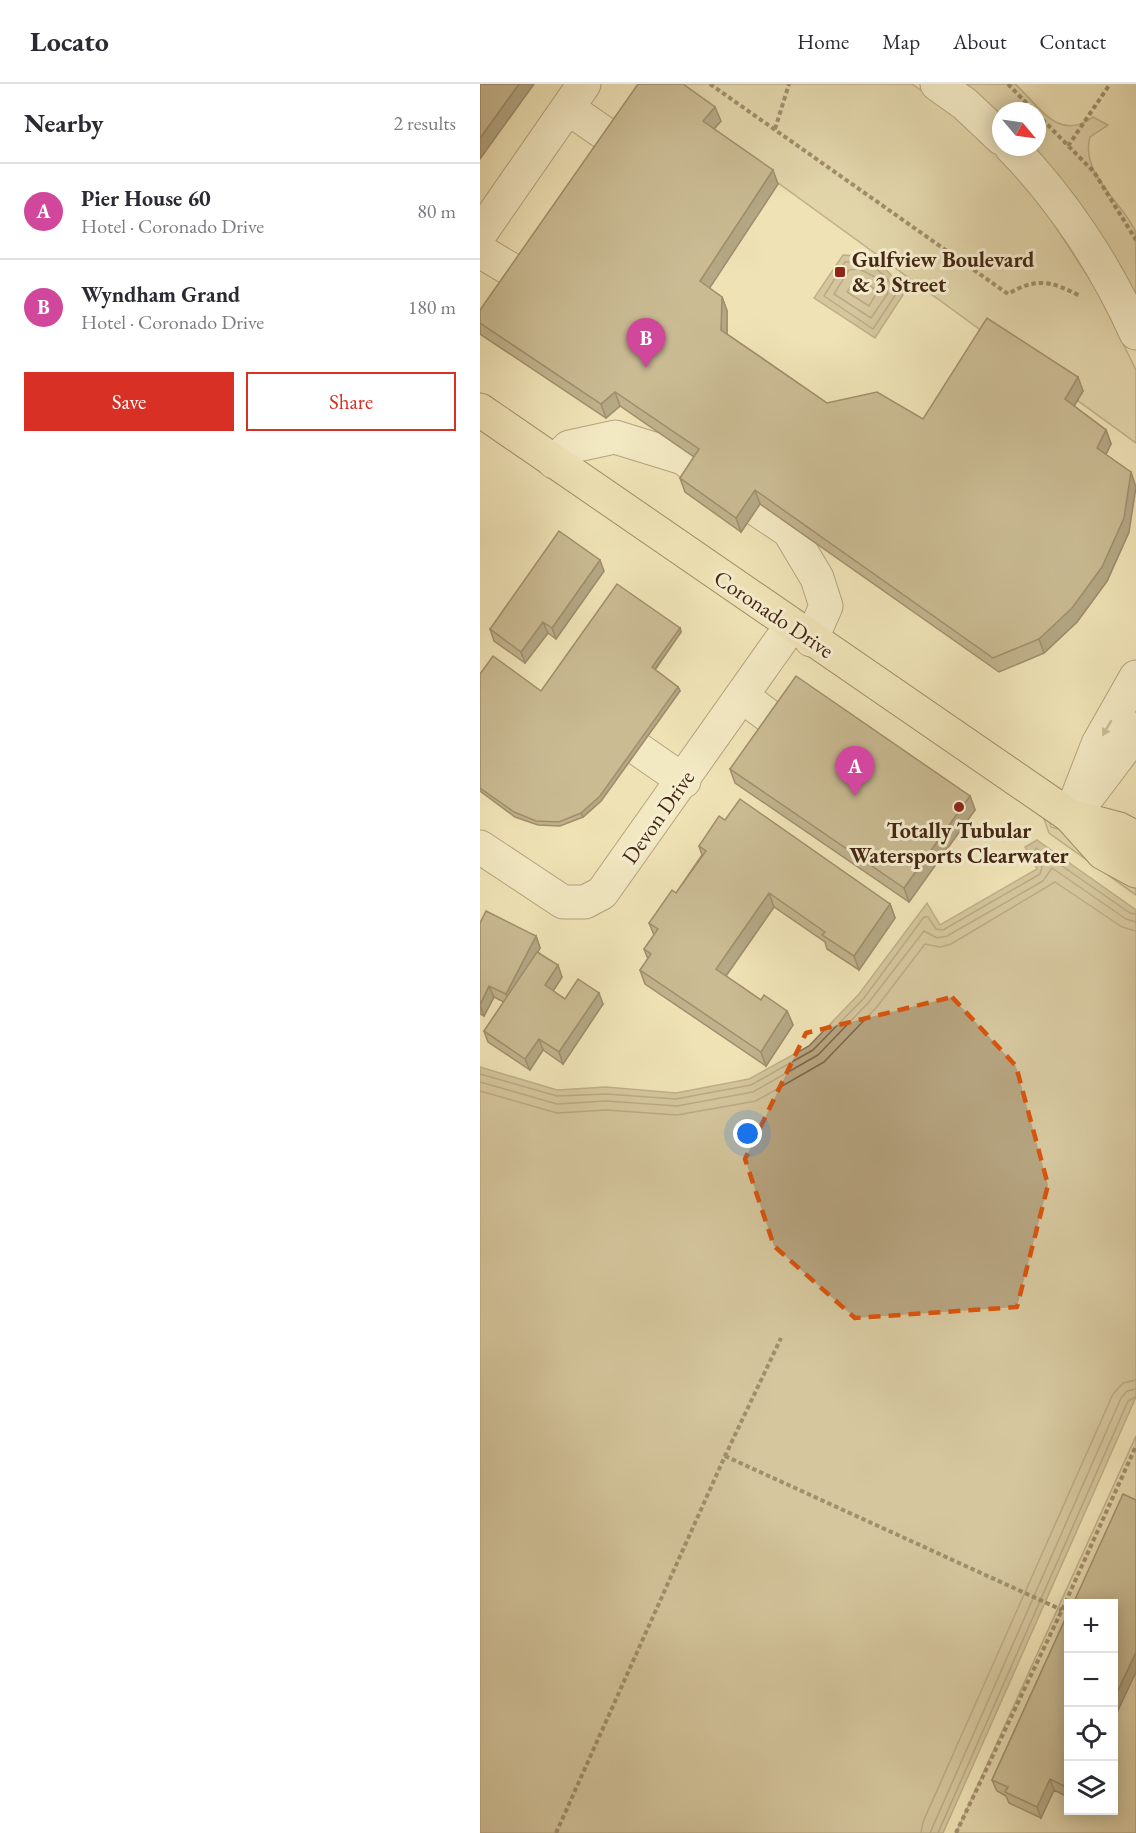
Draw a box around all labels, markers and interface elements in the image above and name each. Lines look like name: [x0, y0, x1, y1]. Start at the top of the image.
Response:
text: Locato: [30, 23, 109, 59]
text: Home: [797, 28, 849, 55]
text: Map: [882, 28, 920, 55]
text: About: [953, 28, 1006, 55]
text: Contact: [1039, 28, 1106, 55]
north arrow: [992, 102, 1046, 156]
text: Nearby: [24, 106, 104, 140]
text: 2 results: [393, 110, 456, 136]
text: Pier House 60: [81, 184, 211, 213]
text: A: [36, 198, 51, 224]
text: 80 m: [417, 198, 456, 224]
text: Hotel · Coronado Drive: [81, 213, 264, 239]
place label: Gulfview Boulevard & 3 Street: [852, 245, 1034, 299]
marker: Gulfview Boulevard & 3 Street: [833, 265, 847, 279]
text: Wyndham Grand: [81, 280, 240, 309]
text: B: [37, 294, 50, 320]
text: 180 m: [408, 294, 456, 320]
text: Hotel · Coronado Drive: [81, 309, 264, 335]
pin: B: [626, 318, 666, 368]
button: Save: [24, 372, 234, 431]
button: Share: [246, 372, 456, 431]
street label: Coronado Drive: [708, 563, 840, 665]
one-way arrow: [1102, 719, 1112, 736]
pin: A: [836, 746, 874, 796]
street label: Devon Drive: [615, 764, 701, 870]
marker: Totally Tubular Watersports Clearwater: [952, 800, 966, 814]
place label: Totally Tubular Watersports Clearwater: [849, 816, 1070, 870]
your location: [733, 1119, 762, 1148]
map controls: [1064, 1599, 1118, 1815]
button: +: [1064, 1599, 1118, 1653]
button: −: [1064, 1653, 1118, 1707]
button: locate: [1064, 1707, 1118, 1761]
button: layers: [1064, 1761, 1118, 1815]

